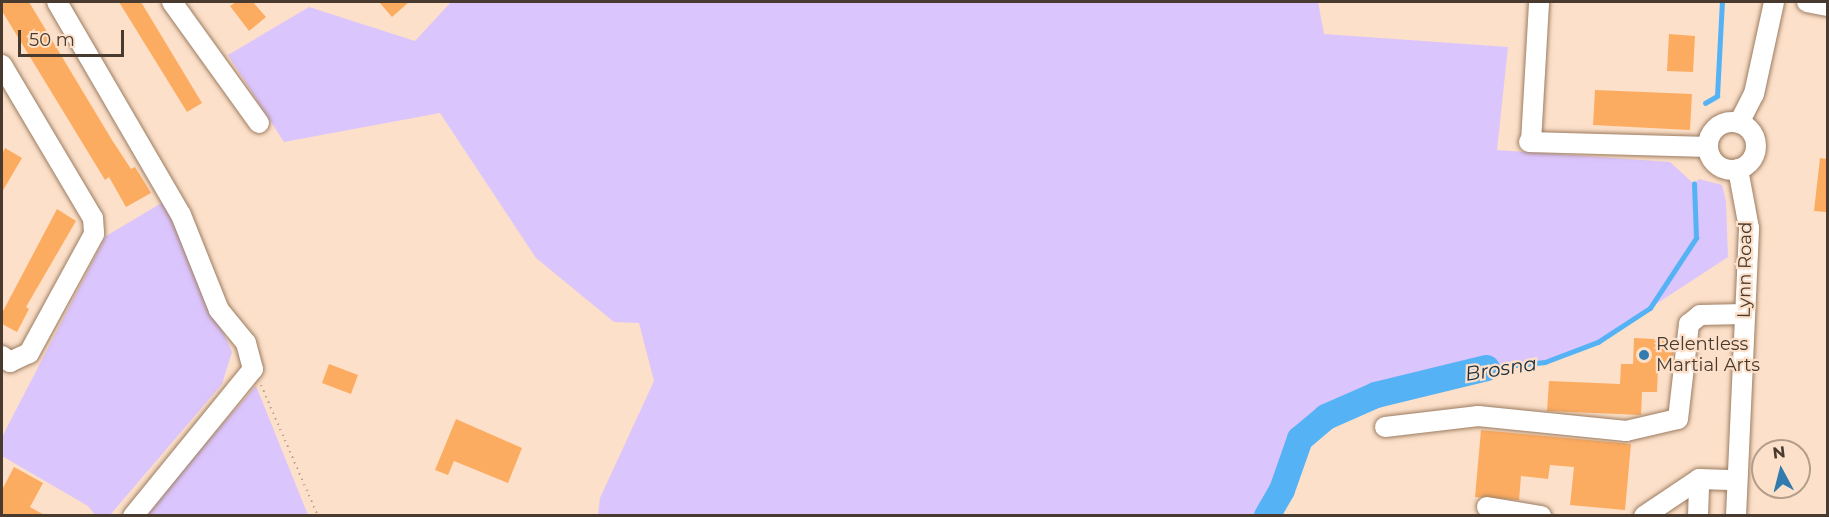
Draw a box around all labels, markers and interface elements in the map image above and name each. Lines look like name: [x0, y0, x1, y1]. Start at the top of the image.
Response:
scale bar: [21, 18, 128, 56]
text: 50 m: [29, 29, 75, 51]
street label: Lynn Road: [1733, 222, 1757, 318]
place label: Relentless Martial Arts: [1656, 334, 1760, 376]
marker: Relentless Martial Arts: [1637, 348, 1651, 362]
water label: Brosna: [1463, 351, 1539, 387]
north arrow: [1751, 439, 1811, 499]
text: N: [1771, 442, 1787, 463]

